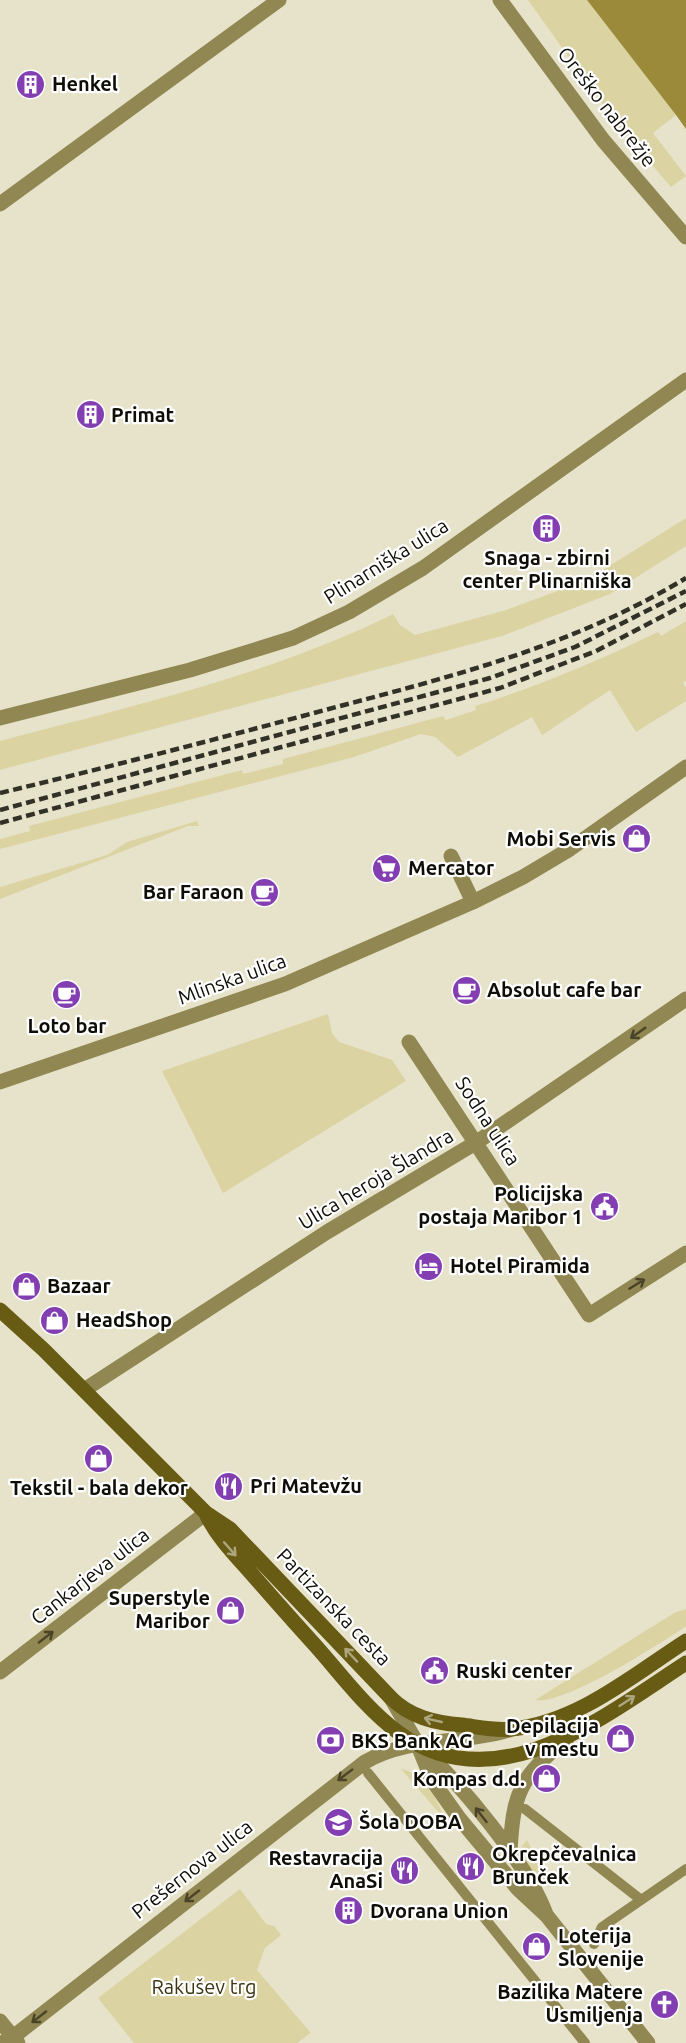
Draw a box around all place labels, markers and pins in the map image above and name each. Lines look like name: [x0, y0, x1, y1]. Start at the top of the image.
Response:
building icon: Henkel: [15, 68, 47, 100]
place label: Henkel: [52, 72, 118, 95]
building icon: Primat: [74, 399, 106, 431]
place label: Primat: [111, 403, 175, 426]
building icon: Snaga - zbirni center Plinarniška: [531, 512, 563, 544]
place label: Snaga - zbirni center Plinarniška: [462, 546, 632, 592]
shop icon: Mobi Servis: [621, 823, 653, 855]
place label: Mobi Servis: [507, 827, 616, 850]
supermarket icon: Mercator: [371, 852, 403, 884]
place label: Mercator: [408, 856, 495, 879]
cafe icon: Bar Faraon: [249, 876, 281, 908]
place label: Bar Faraon: [143, 880, 244, 903]
cafe icon: Absolut cafe bar: [450, 974, 482, 1006]
place label: Absolut cafe bar: [487, 978, 642, 1001]
cafe icon: Loto bar: [51, 979, 83, 1011]
place label: Loto bar: [27, 1014, 107, 1037]
place label: Policijska postaja Maribor 1: [418, 1182, 583, 1228]
public building icon: Policijska postaja Maribor 1: [588, 1190, 620, 1222]
hotel icon: Hotel Piramida: [413, 1250, 445, 1282]
place label: Hotel Piramida: [450, 1254, 590, 1277]
shop icon: Bazaar: [10, 1270, 42, 1302]
place label: Bazaar: [47, 1274, 111, 1297]
shop icon: HeadShop: [39, 1304, 71, 1336]
place label: HeadShop: [76, 1308, 172, 1331]
shop icon: Tekstil - bala dekor: [83, 1442, 115, 1474]
restaurant icon: Pri Matevžu: [213, 1470, 245, 1502]
place label: Pri Matevžu: [250, 1474, 362, 1497]
place label: Tekstil - bala dekor: [10, 1476, 189, 1499]
place label: Superstyle Maribor: [109, 1586, 211, 1632]
shop icon: Superstyle Maribor: [215, 1594, 247, 1626]
public building icon: Ruski center: [419, 1655, 451, 1687]
place label: Ruski center: [456, 1659, 573, 1682]
place label: Depilacija v mestu: [506, 1714, 599, 1760]
shop icon: Depilacija v mestu: [604, 1722, 636, 1754]
bank icon: BKS Bank AG: [314, 1725, 346, 1757]
place label: BKS Bank AG: [351, 1729, 473, 1752]
shop icon: Kompas d.d.: [530, 1763, 562, 1795]
place label: Kompas d.d.: [413, 1767, 525, 1790]
school or university icon: Šola DOBA: [322, 1806, 354, 1838]
place label: Šola DOBA: [359, 1810, 462, 1833]
place label: Okrepčevalnica Brunček: [492, 1842, 637, 1888]
place label: Restavracija AnaSi: [268, 1846, 383, 1892]
restaurant icon: Okrepčevalnica Brunček: [455, 1850, 487, 1882]
restaurant icon: Restavracija AnaSi: [388, 1854, 420, 1886]
building icon: Dvorana Union: [333, 1895, 365, 1927]
place label: Dvorana Union: [370, 1899, 508, 1922]
place label: Loterija Slovenije: [558, 1924, 644, 1970]
shop icon: Loterija Slovenije: [521, 1931, 553, 1963]
place label: Bazilika Matere Usmiljenja: [497, 1980, 643, 2026]
church icon: Bazilika Matere Usmiljenja: [648, 1988, 680, 2020]

